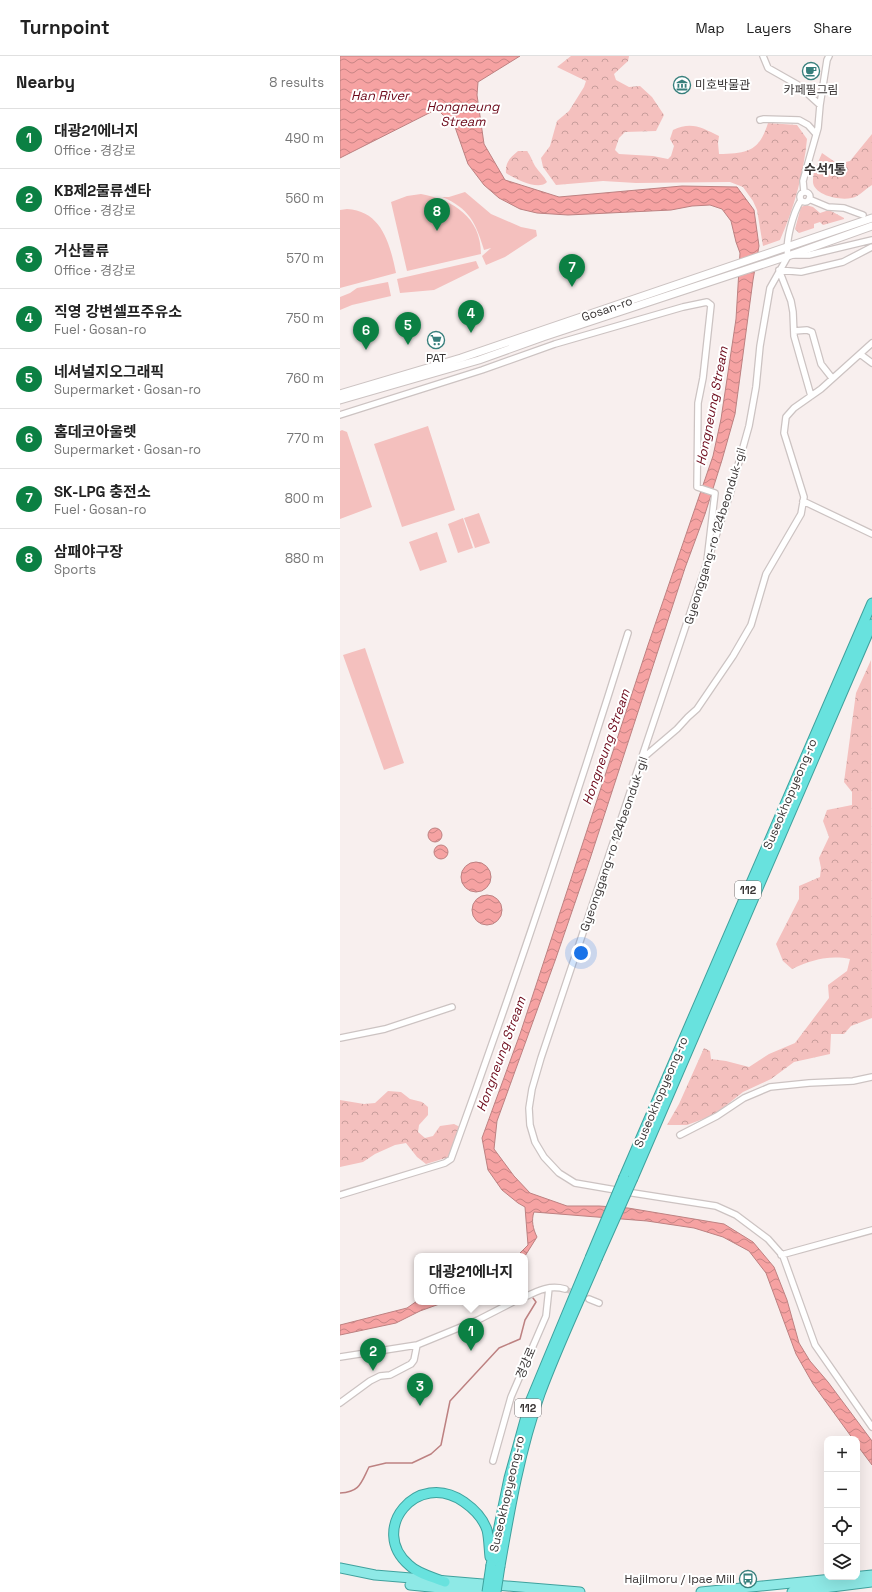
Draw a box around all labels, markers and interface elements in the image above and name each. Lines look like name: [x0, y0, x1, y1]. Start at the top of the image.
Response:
text: Turnpoint: [20, 15, 110, 40]
text: Map: [695, 19, 725, 37]
text: Layers: [747, 19, 791, 37]
text: Share: [813, 19, 852, 37]
cafe icon: 카페필그림: [801, 61, 821, 81]
text: Nearby: [16, 71, 75, 93]
text: 8 results: [269, 74, 324, 91]
museum icon: 미호박물관: [672, 75, 692, 95]
place label: 미호박물관: [695, 77, 750, 93]
place label: 카페필그림: [783, 82, 839, 98]
water label: Han River: [351, 87, 411, 104]
water label: Hongneung Stream: [427, 98, 500, 130]
text: 대광21에너지: [54, 121, 139, 140]
text: 1: [26, 130, 32, 147]
text: 490 m: [285, 130, 324, 147]
text: Office · 경강로: [54, 142, 136, 159]
district label: 수석1통: [804, 161, 846, 178]
text: KB제2물류센타: [54, 181, 151, 200]
text: 2: [25, 190, 33, 207]
text: 560 m: [285, 190, 324, 207]
pin: 8: [424, 198, 450, 231]
text: Office · 경강로: [54, 202, 136, 219]
text: 거산물류: [54, 241, 109, 260]
text: 3: [25, 250, 33, 267]
text: 570 m: [286, 250, 324, 267]
pin: 7: [559, 254, 585, 287]
text: Office · 경강로: [54, 262, 136, 279]
street label: Gosan-ro: [579, 293, 635, 325]
pin: 4: [458, 300, 484, 333]
text: 직영 강변셀프주유소: [54, 302, 182, 321]
text: 4: [25, 310, 33, 327]
text: 750 m: [286, 310, 324, 327]
pin: 5: [395, 312, 421, 345]
pin: 6: [353, 317, 379, 350]
text: Fuel · Gosan-ro: [54, 321, 146, 338]
supermarket icon: PAT: [426, 330, 446, 350]
water label: Hongneung Stream: [692, 344, 732, 467]
place label: PAT: [426, 350, 446, 366]
text: 네셔널지오그래픽: [54, 362, 164, 381]
text: 5: [25, 370, 33, 387]
text: 760 m: [286, 370, 324, 387]
text: Supermarket · Gosan-ro: [54, 381, 201, 398]
text: 홈데코아울렛: [54, 422, 137, 441]
text: 6: [25, 430, 33, 447]
text: 770 m: [287, 430, 324, 447]
text: Supermarket · Gosan-ro: [54, 441, 201, 458]
street label: Gyeonggang-ro 124beonduk-gil: [680, 446, 750, 626]
text: SK-LPG 충전소: [54, 482, 151, 501]
text: 7: [25, 490, 33, 507]
text: 800 m: [285, 490, 324, 507]
text: Fuel · Gosan-ro: [54, 501, 146, 518]
text: 삼패야구장: [54, 542, 123, 561]
text: 8: [25, 550, 33, 567]
text: 880 m: [285, 550, 324, 567]
text: Sports: [54, 561, 96, 578]
water label: Hongneung Stream: [578, 686, 634, 807]
street label: Suseokhopyeong-ro: [759, 736, 821, 852]
street label: Gyeonggang-ro 124beonduk-gil: [576, 754, 652, 934]
road number: 112: [735, 881, 761, 899]
your location: [571, 943, 591, 963]
water label: Hongneung Stream: [472, 993, 530, 1114]
street label: Suseokhopyeong-ro: [630, 1034, 692, 1150]
popup: [414, 1253, 528, 1305]
text: 대광21에너지: [429, 1262, 513, 1281]
text: Office: [429, 1281, 466, 1298]
pin: 1: [458, 1318, 484, 1351]
pin: 2: [360, 1338, 386, 1371]
street label: 경강로: [512, 1345, 540, 1381]
pin: 3: [407, 1373, 433, 1406]
road number: 112: [515, 1399, 541, 1417]
street label: Suseokhopyeong-ro: [486, 1434, 528, 1554]
map controls: [824, 1436, 860, 1580]
button: +: [824, 1436, 860, 1472]
button: −: [824, 1472, 860, 1508]
button: locate: [824, 1508, 860, 1544]
button: layers: [824, 1544, 860, 1580]
bus stop icon: Hajilmoru / Ipae Mill: [738, 1569, 758, 1589]
place label: Hajilmoru / Ipae Mill: [624, 1571, 735, 1587]

